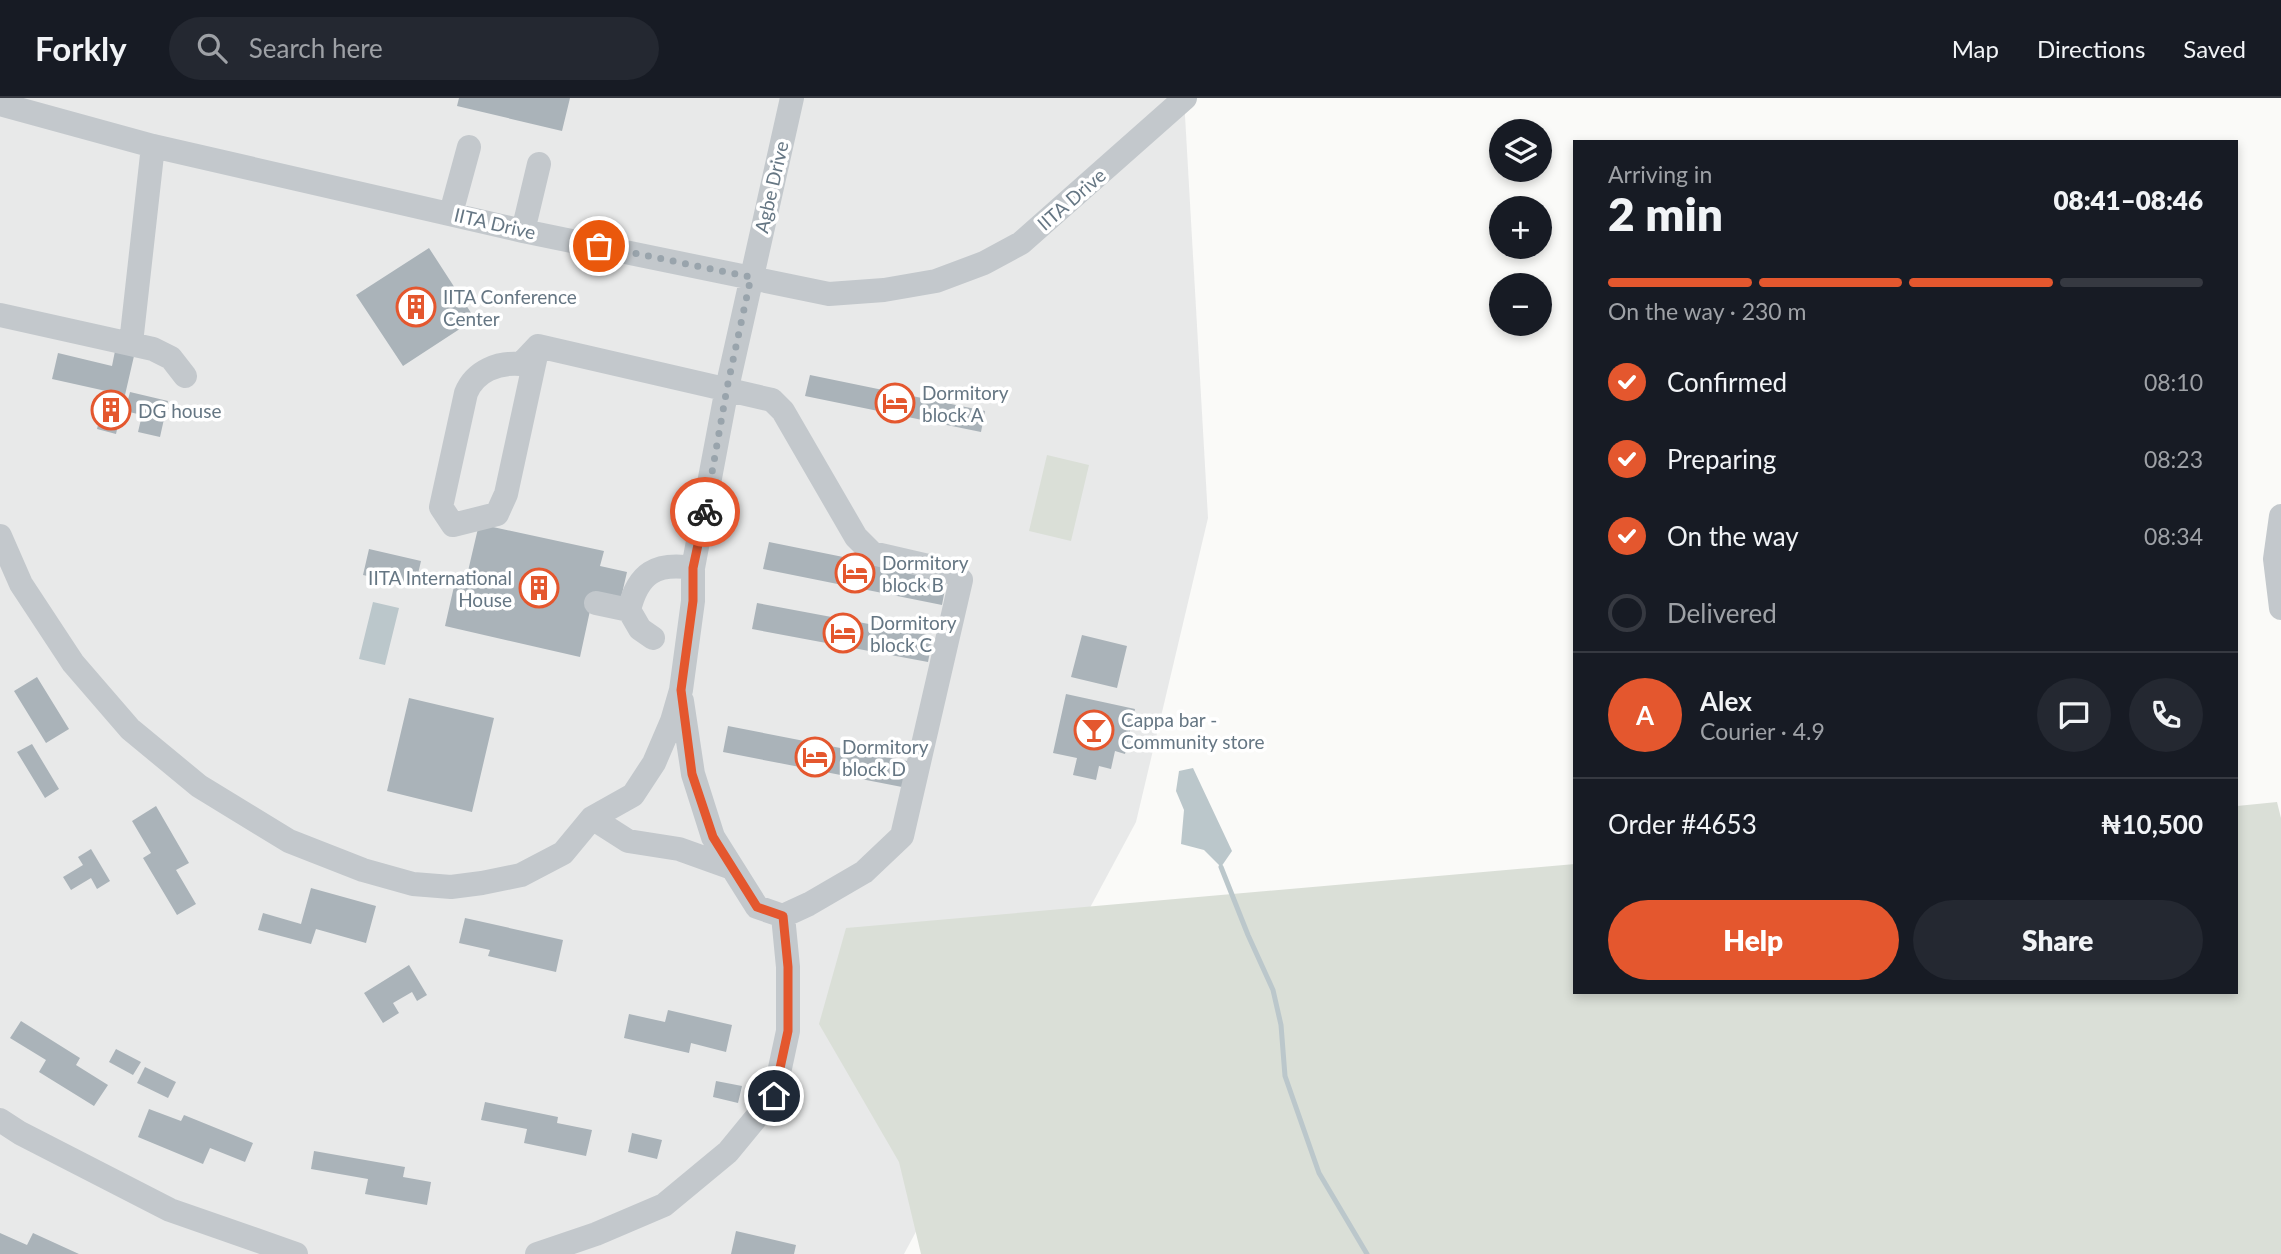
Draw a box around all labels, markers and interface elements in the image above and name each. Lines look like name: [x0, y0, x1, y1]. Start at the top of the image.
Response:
search box: [169, 17, 659, 80]
text: Forkly: [35, 28, 127, 68]
icon: search: [193, 29, 231, 67]
text: Search here: [249, 32, 383, 64]
text: Map: [1952, 34, 1999, 63]
text: Directions: [2037, 34, 2145, 63]
text: Saved: [2183, 34, 2246, 63]
map controls: [1489, 119, 1552, 336]
button: layers: [1489, 119, 1552, 182]
street label: Agbe Drive: [749, 139, 793, 235]
text: Arriving in: [1608, 160, 1712, 188]
street label: IITA Drive: [1032, 163, 1110, 235]
text: 08:41–08:46: [2053, 184, 2203, 216]
text: 2 min: [1608, 186, 1723, 241]
button: +: [1489, 196, 1552, 259]
street label: IITA Drive: [452, 202, 538, 244]
pin: [569, 216, 629, 276]
icon: bag: [580, 227, 618, 265]
button: −: [1489, 273, 1552, 336]
place label: IITA Conference Center: [443, 285, 577, 330]
building icon: IITA Conference Center: [395, 286, 437, 328]
text: On the way · 230 m: [1608, 297, 1807, 325]
icon: check: [1608, 363, 1646, 401]
text: Confirmed: [1667, 366, 1787, 398]
text: 08:10: [2144, 368, 2203, 396]
place label: Dormitory block A: [922, 381, 1009, 426]
hotel icon: Dormitory block A: [874, 382, 916, 424]
building icon: DG house: [90, 389, 132, 431]
place label: DG house: [138, 399, 221, 422]
icon: check: [1608, 440, 1646, 478]
text: Preparing: [1667, 443, 1776, 475]
text: 08:23: [2144, 445, 2203, 473]
courier: [670, 477, 740, 547]
icon: bike: [686, 493, 724, 531]
icon: check: [1608, 517, 1646, 555]
text: On the way: [1667, 520, 1799, 552]
text: 08:34: [2144, 522, 2203, 550]
place label: Dormitory block B: [882, 551, 969, 596]
hotel icon: Dormitory block B: [834, 552, 876, 594]
place label: IITA International House: [368, 566, 512, 611]
building icon: IITA International House: [518, 567, 560, 609]
text: Delivered: [1667, 597, 1777, 629]
place label: Dormitory block C: [870, 611, 957, 656]
hotel icon: Dormitory block C: [822, 612, 864, 654]
button: chat: [2037, 678, 2111, 752]
button: phone: [2129, 678, 2203, 752]
text: Alex: [1700, 685, 1752, 717]
text: A: [1636, 699, 1654, 731]
place label: Cappa bar - Community store: [1121, 708, 1265, 753]
bar icon: Cappa bar - Community store: [1073, 709, 1115, 751]
text: Courier · 4.9: [1700, 717, 1825, 745]
place label: Dormitory block D: [842, 735, 929, 780]
hotel icon: Dormitory block D: [794, 736, 836, 778]
text: Order #4653: [1608, 808, 1757, 840]
text: ₦10,500: [2101, 808, 2203, 840]
button: Help: [1608, 900, 1899, 980]
button: Share: [1913, 900, 2203, 980]
pin: [744, 1066, 804, 1126]
icon: home: [755, 1077, 793, 1115]

